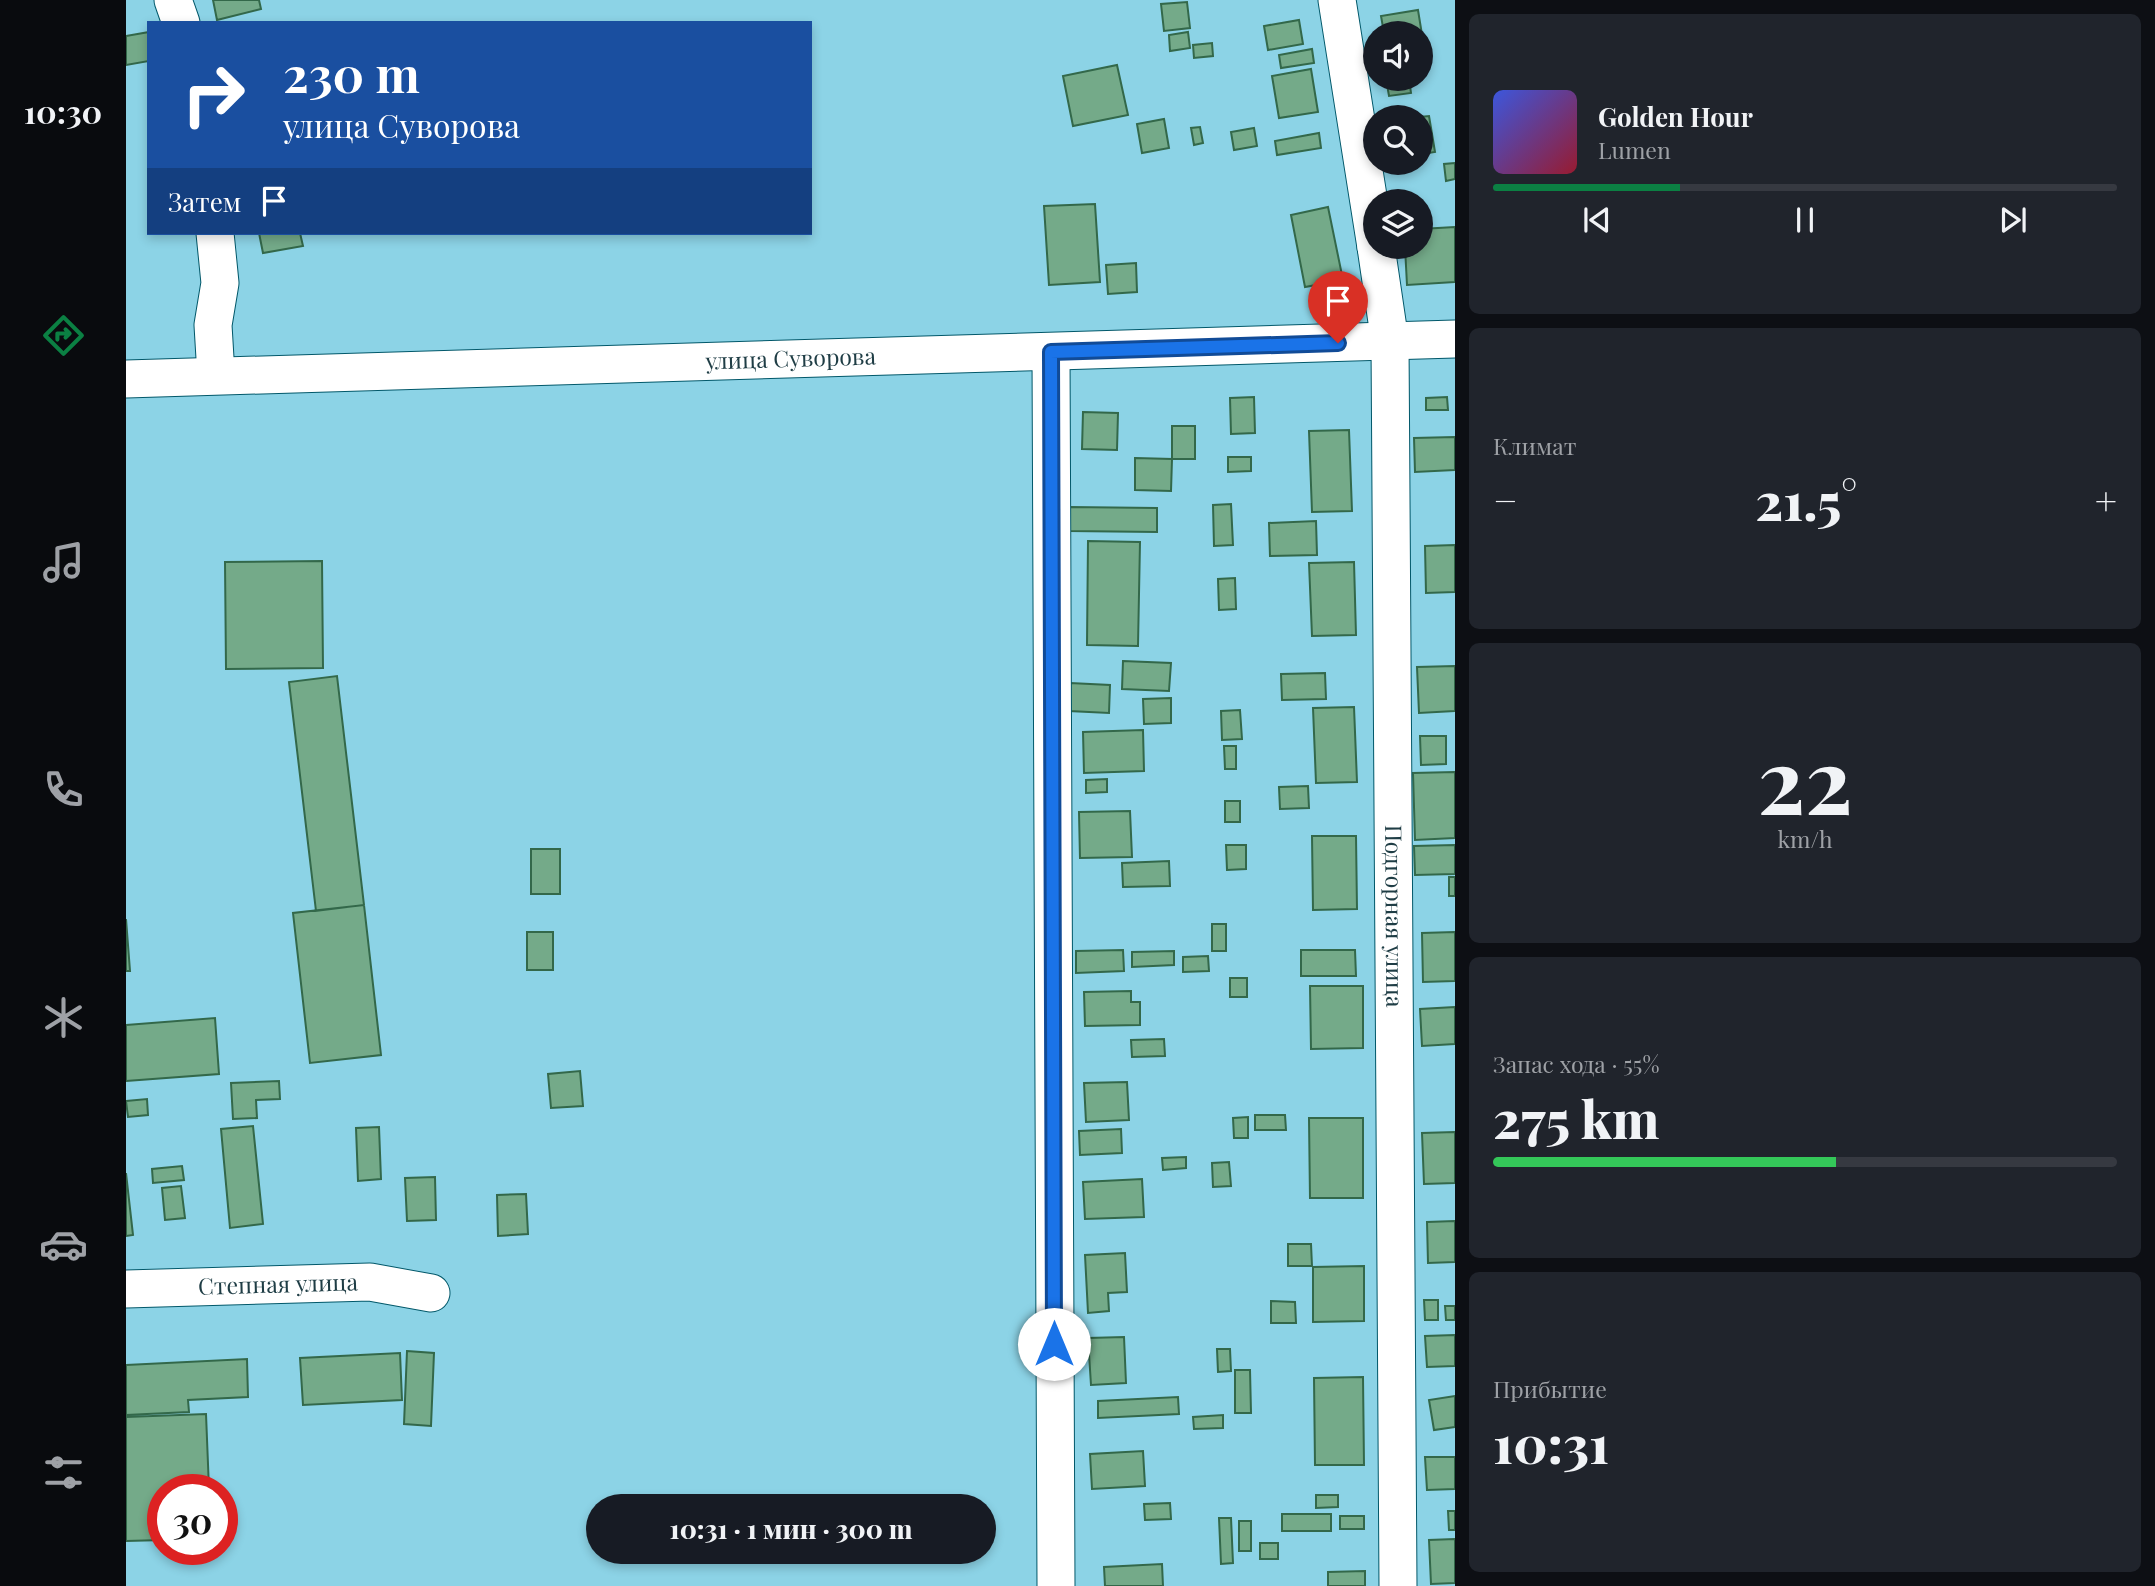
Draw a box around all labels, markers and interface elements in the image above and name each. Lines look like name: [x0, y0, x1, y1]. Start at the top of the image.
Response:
map controls: [1363, 21, 1433, 259]
button: sound: [1363, 21, 1433, 91]
text: 230 m: [283, 40, 420, 105]
icon: right: [168, 49, 259, 140]
text: 10:30: [24, 89, 102, 132]
text: Golden Hour: [1598, 99, 1753, 134]
text: улица Суворова: [283, 103, 520, 146]
button: search: [1363, 105, 1433, 175]
text: Lumen: [1598, 134, 1671, 165]
icon: arrive: [255, 182, 293, 220]
text: Затем: [168, 184, 241, 219]
button: layers: [1363, 189, 1433, 259]
icon: previous: [1578, 201, 1616, 239]
icon: pause: [1786, 201, 1824, 239]
icon: next: [1994, 201, 2032, 239]
pin: [1308, 271, 1368, 343]
icon: arrive: [1319, 282, 1357, 320]
icon: directions: [39, 311, 88, 360]
street label: улица Суворова: [704, 339, 877, 376]
text: Климат: [1493, 430, 1576, 461]
text: 21.5°: [1755, 465, 1857, 534]
text: −: [1493, 474, 1518, 525]
text: +: [2095, 474, 2117, 525]
icon: music: [39, 538, 88, 587]
text: 22: [1757, 717, 1853, 838]
icon: phone: [39, 765, 88, 814]
text: km/h: [1777, 823, 1833, 854]
street label: Подгорная улица: [1379, 824, 1411, 1008]
icon: climate: [39, 993, 88, 1042]
text: Запас хода · 55%: [1493, 1048, 1659, 1079]
text: 275 km: [1493, 1083, 1659, 1152]
icon: car: [39, 1220, 88, 1269]
street label: Степная улица: [197, 1265, 359, 1301]
position arrow: [1017, 1307, 1091, 1381]
text: Прибытие: [1493, 1373, 1607, 1404]
text: 10:31: [1493, 1408, 1609, 1477]
icon: filters: [39, 1448, 88, 1497]
speed limit sign: 30: [147, 1474, 238, 1565]
text: 10:31 · 1 мин · 300 m: [670, 1511, 912, 1546]

